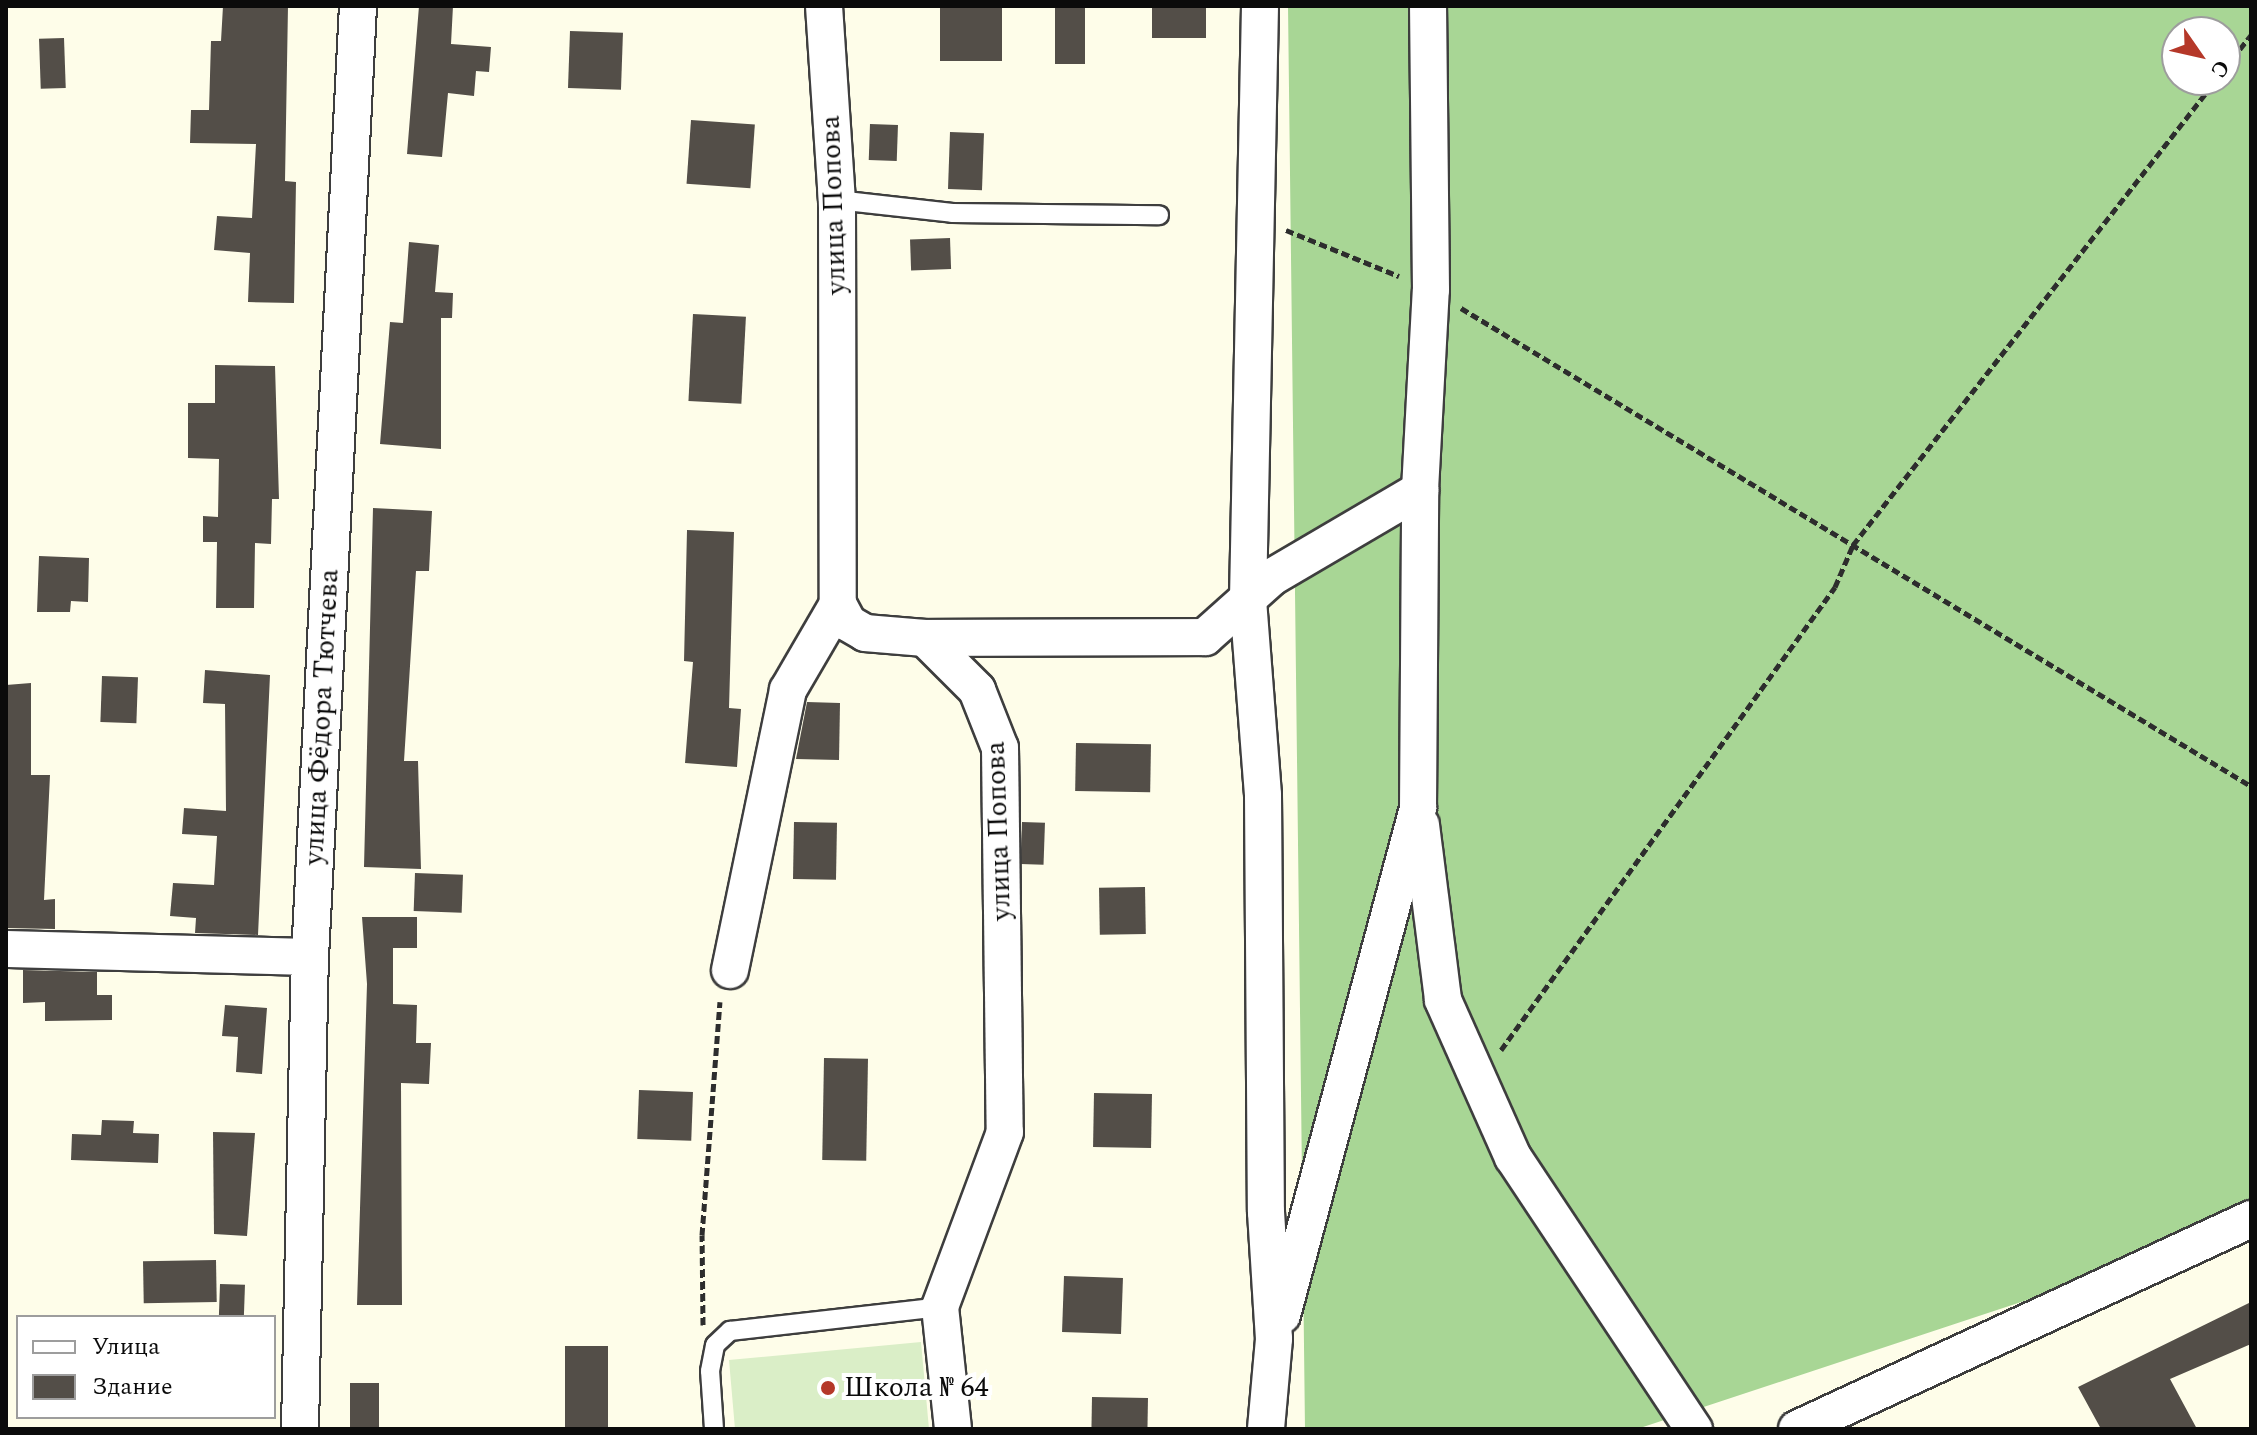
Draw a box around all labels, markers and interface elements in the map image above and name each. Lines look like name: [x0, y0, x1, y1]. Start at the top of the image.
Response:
north arrow: [2161, 16, 2241, 96]
text: С: [2202, 53, 2238, 84]
street label: улица Попова: [814, 115, 854, 295]
street label: улица Фёдора Тютчева: [297, 568, 347, 866]
street label: улица Попова: [979, 741, 1019, 921]
legend: [16, 1315, 276, 1419]
text: Улица: [92, 1329, 160, 1365]
text: Здание: [92, 1369, 173, 1405]
place label: Школа № 64: [844, 1371, 989, 1405]
marker: Школа № 64: [819, 1379, 837, 1397]

